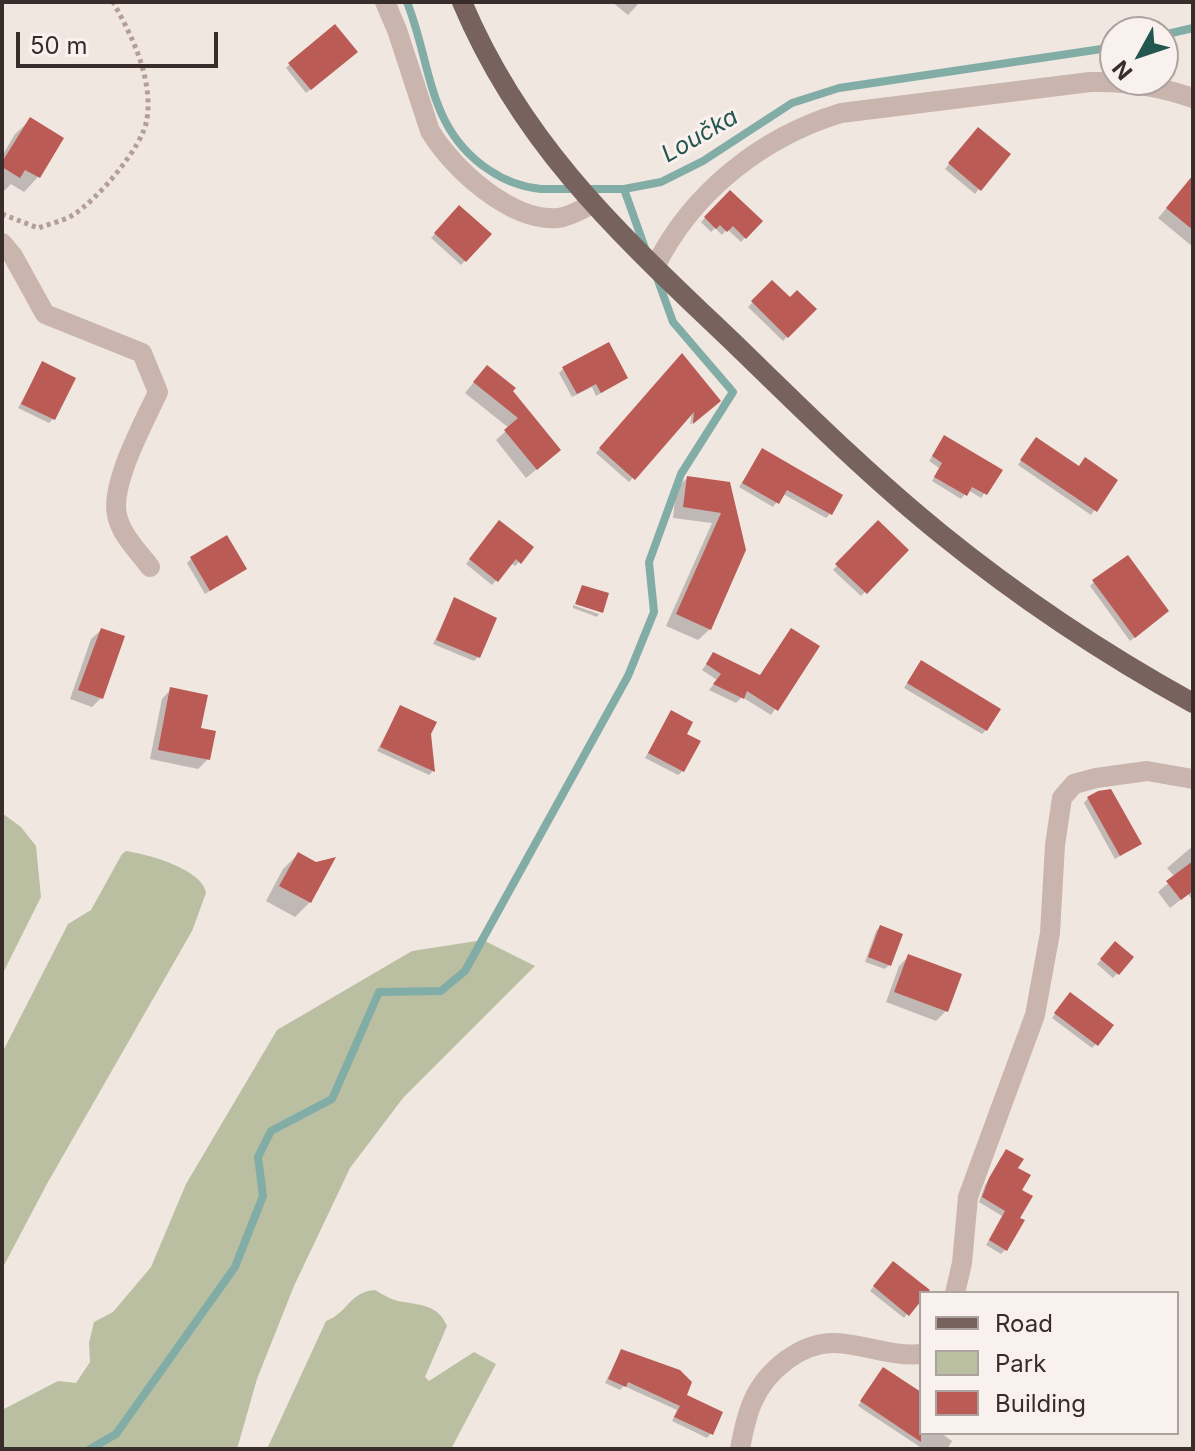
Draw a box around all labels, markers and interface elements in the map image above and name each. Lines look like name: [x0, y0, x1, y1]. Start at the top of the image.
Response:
scale bar: [20, 16, 222, 66]
north arrow: [1099, 16, 1179, 96]
text: 50 m: [30, 31, 88, 60]
text: N: [1107, 55, 1137, 85]
water label: Loučka: [657, 103, 743, 169]
legend: [919, 1291, 1179, 1435]
text: Road: [995, 1309, 1053, 1338]
text: Park: [995, 1349, 1046, 1378]
text: Building: [995, 1389, 1086, 1418]

